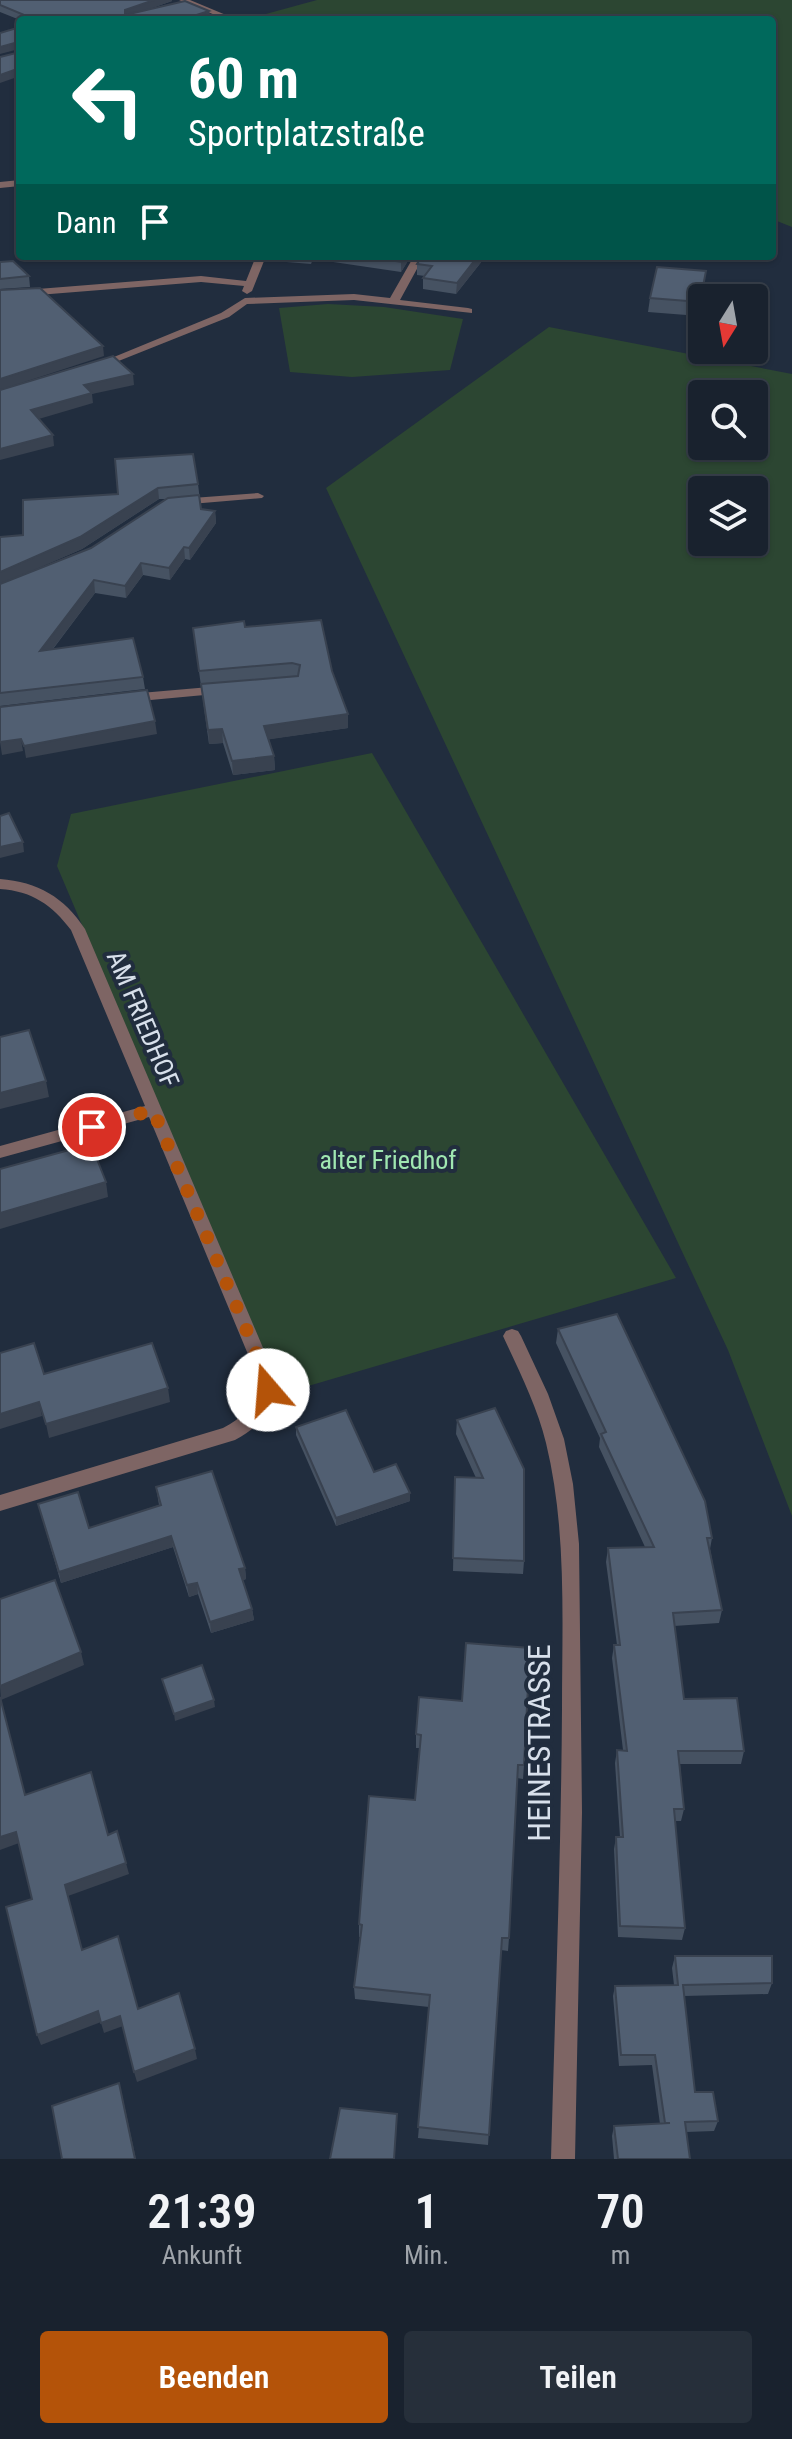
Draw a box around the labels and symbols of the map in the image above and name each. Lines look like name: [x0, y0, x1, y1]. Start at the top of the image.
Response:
north arrow: [688, 284, 768, 364]
street label: AM FRIEDHOF: [101, 946, 185, 1092]
pin: [58, 1093, 126, 1161]
park label: alter Friedhof: [319, 1145, 457, 1175]
position arrow: [226, 1348, 310, 1432]
street label: HEINESTRASSE: [520, 1644, 558, 1842]

